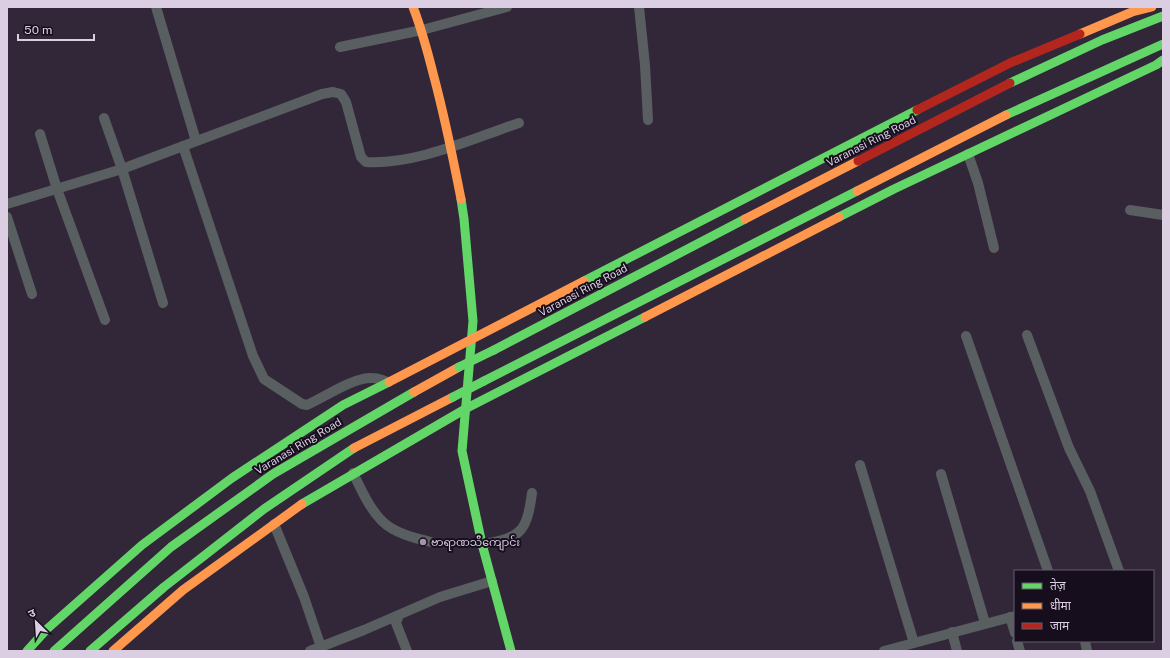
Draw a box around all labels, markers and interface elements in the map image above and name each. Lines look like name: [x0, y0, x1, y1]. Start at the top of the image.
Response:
scale bar: [18, 16, 94, 42]
text: 50 m: [24, 23, 52, 37]
street label: Varanasi Ring Road: [824, 113, 918, 169]
street label: Varanasi Ring Road: [537, 262, 629, 318]
street label: Varanasi Ring Road: [253, 415, 343, 477]
place label: ဗာရာဏသီကျောင်း: [431, 535, 520, 551]
marker: ဗာရာဏသီကျောင်း: [418, 537, 428, 547]
legend: [1014, 570, 1154, 642]
text: तेज़: [1050, 578, 1067, 593]
text: धीमा: [1050, 598, 1072, 613]
north arrow: [16, 602, 56, 642]
text: उ: [26, 606, 38, 620]
text: जाम: [1050, 619, 1070, 633]

